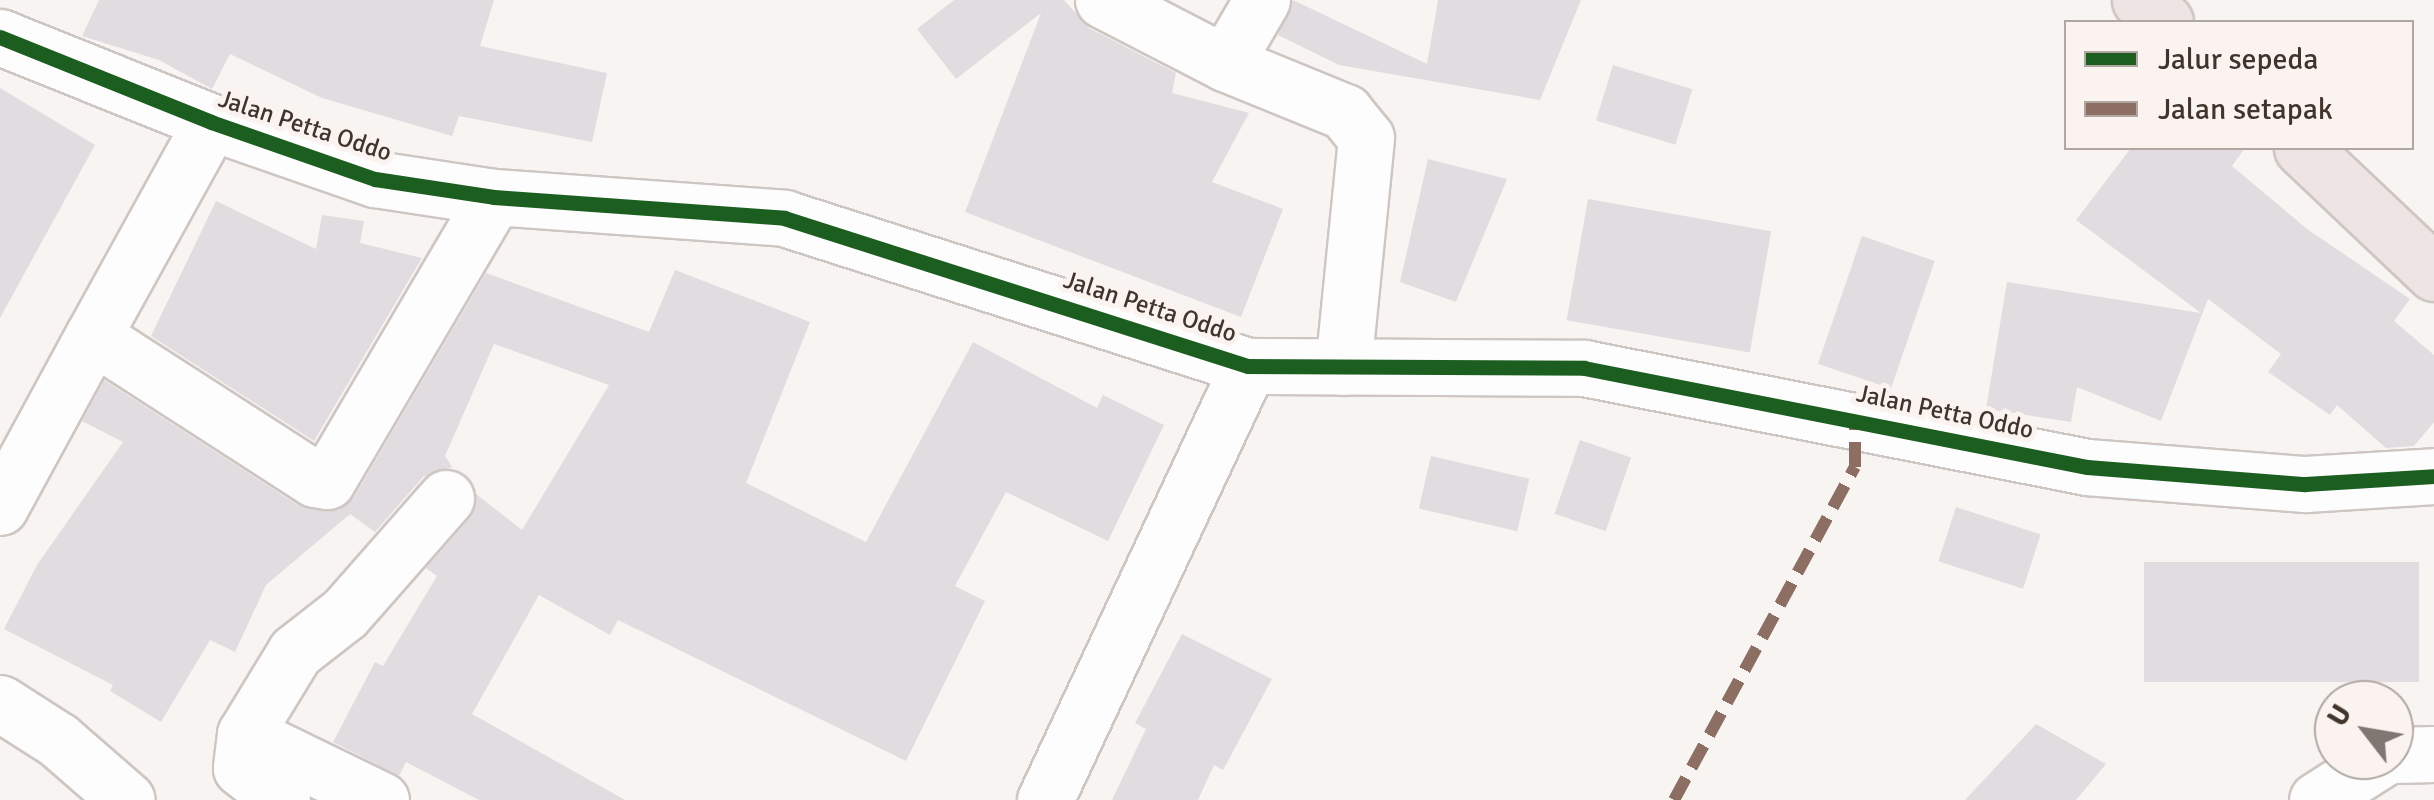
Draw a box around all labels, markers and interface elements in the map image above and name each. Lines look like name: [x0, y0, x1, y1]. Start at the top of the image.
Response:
legend: [2064, 20, 2414, 150]
text: Jalur sepeda: [2158, 41, 2319, 78]
street label: Jalan Petta Oddo: [215, 84, 395, 168]
text: Jalan setapak: [2158, 91, 2333, 128]
street label: Jalan Petta Oddo: [1060, 265, 1240, 349]
street label: Jalan Petta Oddo: [1854, 379, 2036, 445]
north arrow: [2314, 680, 2414, 780]
text: U: [2321, 699, 2359, 732]

